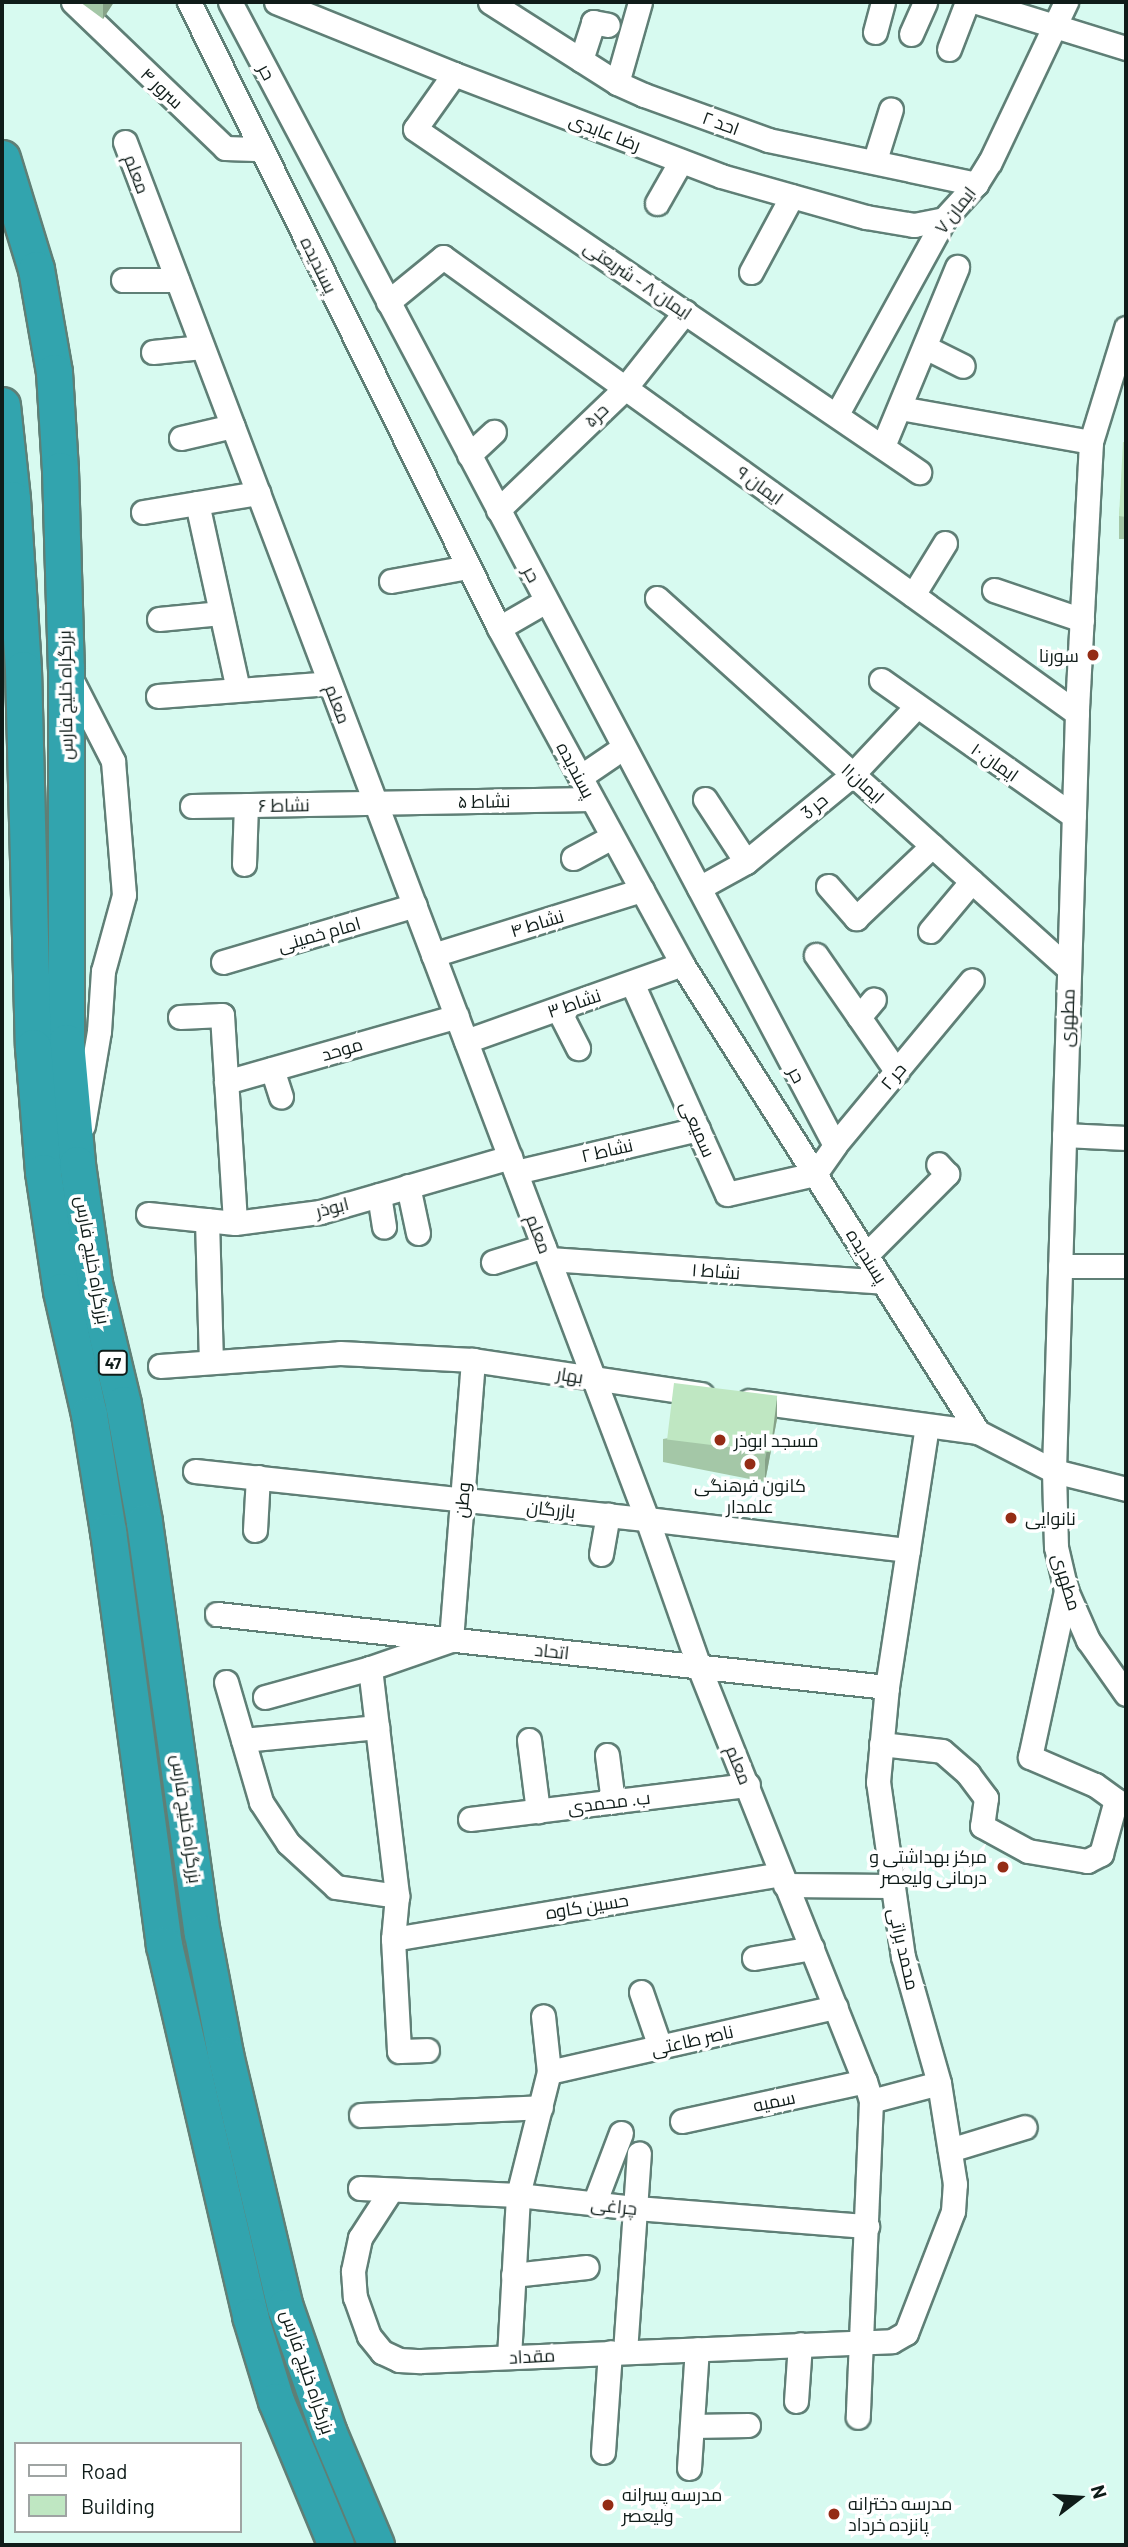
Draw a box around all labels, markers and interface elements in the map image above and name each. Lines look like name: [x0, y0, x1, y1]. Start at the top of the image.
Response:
street label: حر: [254, 60, 280, 84]
street label: سرور ۴: [136, 63, 188, 113]
street label: احد ۲: [700, 106, 742, 140]
street label: رضا عابدی: [566, 108, 644, 156]
street label: معلم: [120, 151, 154, 197]
street label: ایمان ۷: [930, 182, 980, 238]
street label: پسندیده: [296, 233, 342, 297]
street label: ایمان ۸ - شریعتی: [580, 236, 696, 324]
street label: حر۵: [579, 398, 613, 432]
street label: ایمان ۹: [733, 461, 787, 509]
street label: حر: [519, 562, 545, 586]
street label: بزرگراه خلیج فارس: [53, 630, 77, 760]
place label: سورنا: [1039, 644, 1079, 666]
marker: سورنا: [1085, 647, 1101, 663]
street label: معلم: [321, 681, 355, 727]
street label: پسندیده: [552, 738, 600, 802]
street label: ایمان ۱۰: [967, 738, 1023, 786]
street label: ایمان۱۱: [837, 758, 889, 808]
street label: حر 3: [796, 789, 832, 823]
street label: نشاط ۵: [457, 790, 511, 812]
street label: نشاط ۶: [258, 794, 310, 816]
street label: نشاط ۴: [508, 905, 566, 941]
street label: امام خمینی: [275, 912, 363, 956]
street label: نشاط ۳: [544, 984, 604, 1022]
street label: مطهری: [1055, 988, 1079, 1048]
street label: موحد: [319, 1033, 365, 1065]
street label: حر ۲: [876, 1058, 910, 1094]
street label: حر: [784, 1063, 810, 1087]
street label: سمیعی: [676, 1097, 720, 1161]
street label: نشاط ۲: [579, 1134, 635, 1166]
street label: ابوذر: [313, 1192, 351, 1222]
street label: بزرگراه خلیج فارس: [71, 1194, 115, 1326]
street label: معلم: [522, 1211, 556, 1257]
street label: پسندیده: [842, 1225, 892, 1287]
street label: نشاط ۱: [691, 1259, 741, 1283]
road number: 47: [97, 1350, 129, 1376]
street label: بهار: [555, 1362, 585, 1388]
place label: مسجد ابوذر: [734, 1429, 819, 1451]
marker: مسجد ابوذر: [712, 1432, 728, 1448]
marker: کانون فرهنگی علمدار: [742, 1456, 758, 1472]
place label: کانون فرهنگی علمدار: [694, 1475, 806, 1518]
street label: وطن: [450, 1481, 474, 1519]
street label: بازرگان: [525, 1496, 577, 1522]
place label: نانوایی: [1025, 1507, 1076, 1529]
marker: نانوایی: [1003, 1510, 1019, 1526]
street label: مطهری: [1048, 1551, 1086, 1613]
street label: اتحاد: [534, 1638, 570, 1664]
street label: معلم: [721, 1742, 757, 1788]
street label: بزرگراه خلیج فارس: [167, 1753, 207, 1885]
street label: ب. محمدی: [566, 1786, 652, 1818]
place label: مرکز بهداشتی و درمانی ولیعصر: [869, 1846, 987, 1888]
marker: مرکز بهداشتی و درمانی ولیعصر: [993, 1857, 1013, 1877]
street label: حسین کاوه: [544, 1889, 630, 1923]
street label: محمد براتی: [884, 1906, 924, 1992]
street label: ناصر طاعتی: [649, 2020, 735, 2060]
street label: سمیه: [751, 2086, 797, 2116]
street label: چراغی: [590, 2193, 638, 2219]
street label: بزرگراه خلیج فارس: [277, 2307, 339, 2437]
street label: مقداد: [508, 2344, 556, 2368]
legend: [14, 2442, 242, 2533]
text: Road: [81, 2458, 127, 2483]
north arrow: [1044, 2463, 1114, 2533]
text: N: [1087, 2482, 1112, 2501]
place label: مدرسه پسرانه ولیعصر: [622, 2484, 722, 2526]
text: Building: [81, 2493, 155, 2518]
place label: مدرسه دخترانه پانزده خرداد: [848, 2493, 952, 2536]
marker: مدرسه پسرانه ولیعصر: [600, 2497, 616, 2513]
marker: مدرسه دخترانه پانزده خرداد: [826, 2506, 842, 2522]

